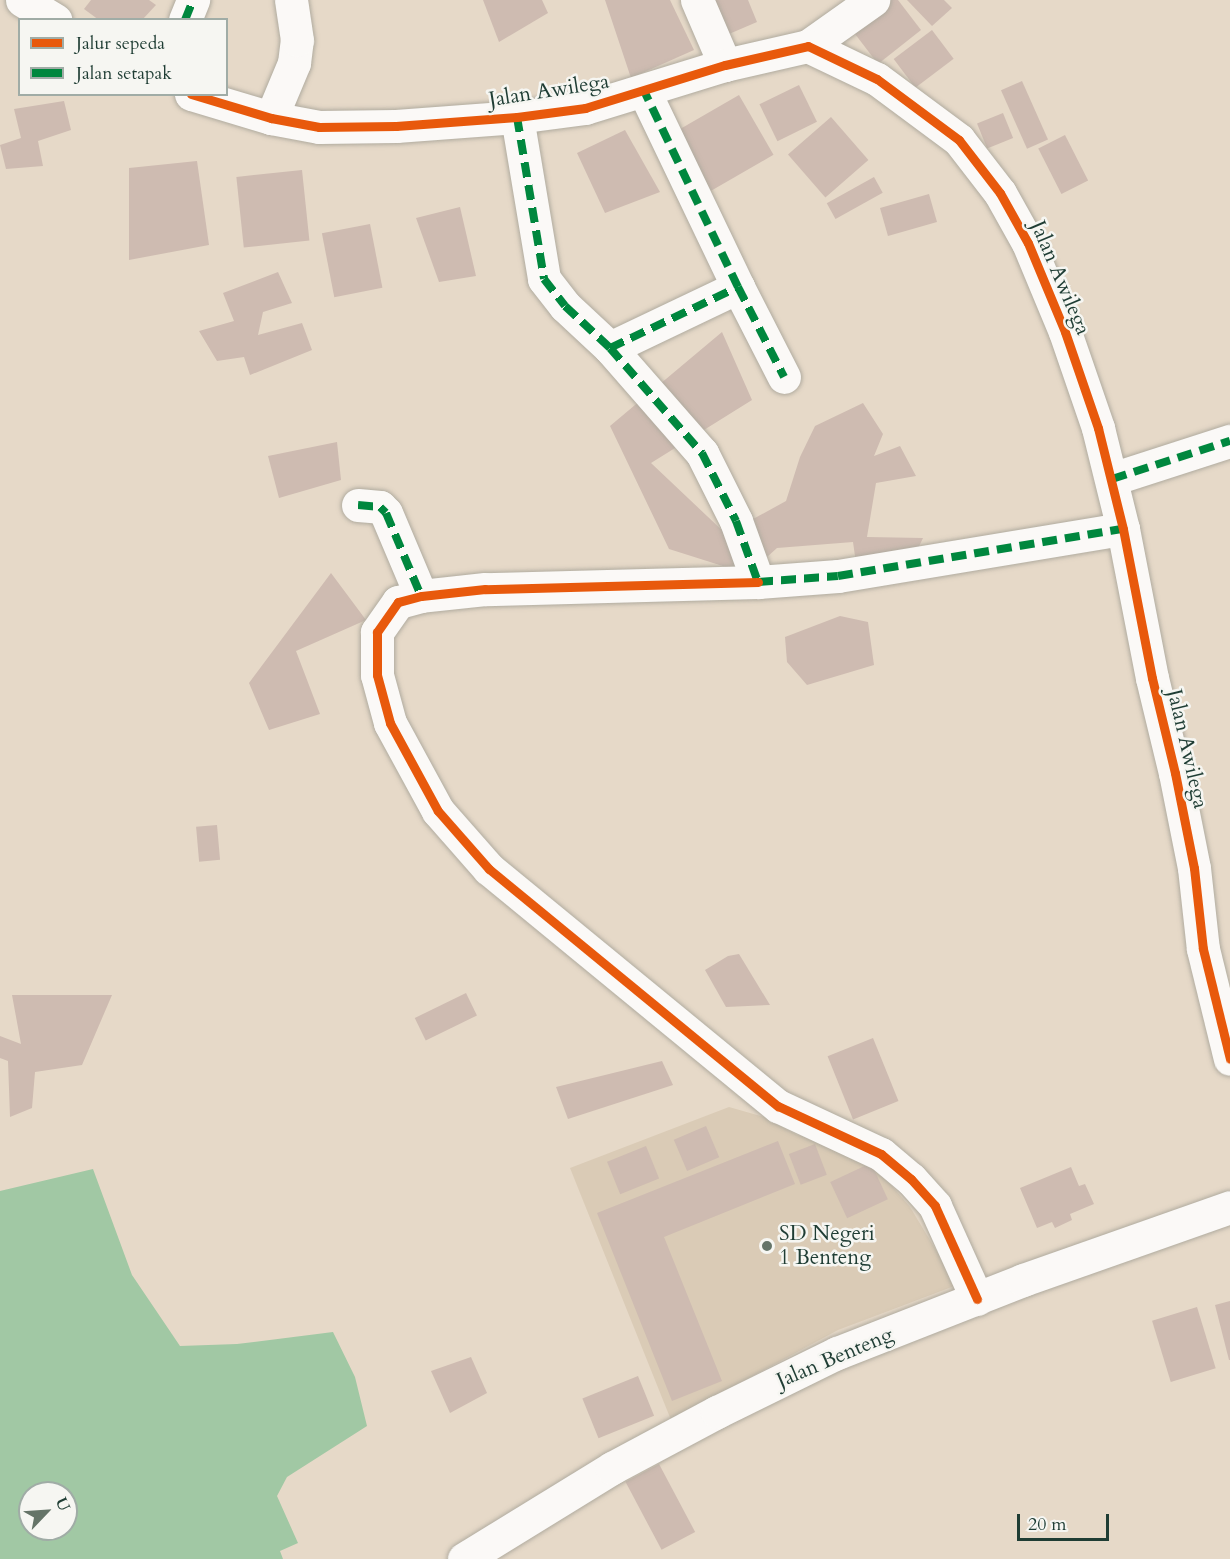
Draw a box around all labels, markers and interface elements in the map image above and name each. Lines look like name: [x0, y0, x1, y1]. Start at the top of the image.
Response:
legend: [18, 18, 228, 96]
text: Jalur sepeda: [76, 31, 165, 56]
text: Jalan setapak: [76, 61, 172, 86]
street label: Jalan Awilega: [487, 69, 611, 113]
street label: Jalan Awilega: [1025, 217, 1095, 339]
street label: Jalan Awilega: [1161, 687, 1213, 811]
place label: SD Negeri 1 Benteng: [779, 1221, 875, 1271]
marker: SD Negeri 1 Benteng: [760, 1239, 774, 1253]
street label: Jalan Benteng: [773, 1322, 897, 1394]
north arrow: [18, 1481, 78, 1541]
text: U: [50, 1494, 75, 1515]
scale bar: [1020, 1502, 1112, 1540]
text: 20 m: [1028, 1512, 1067, 1537]

